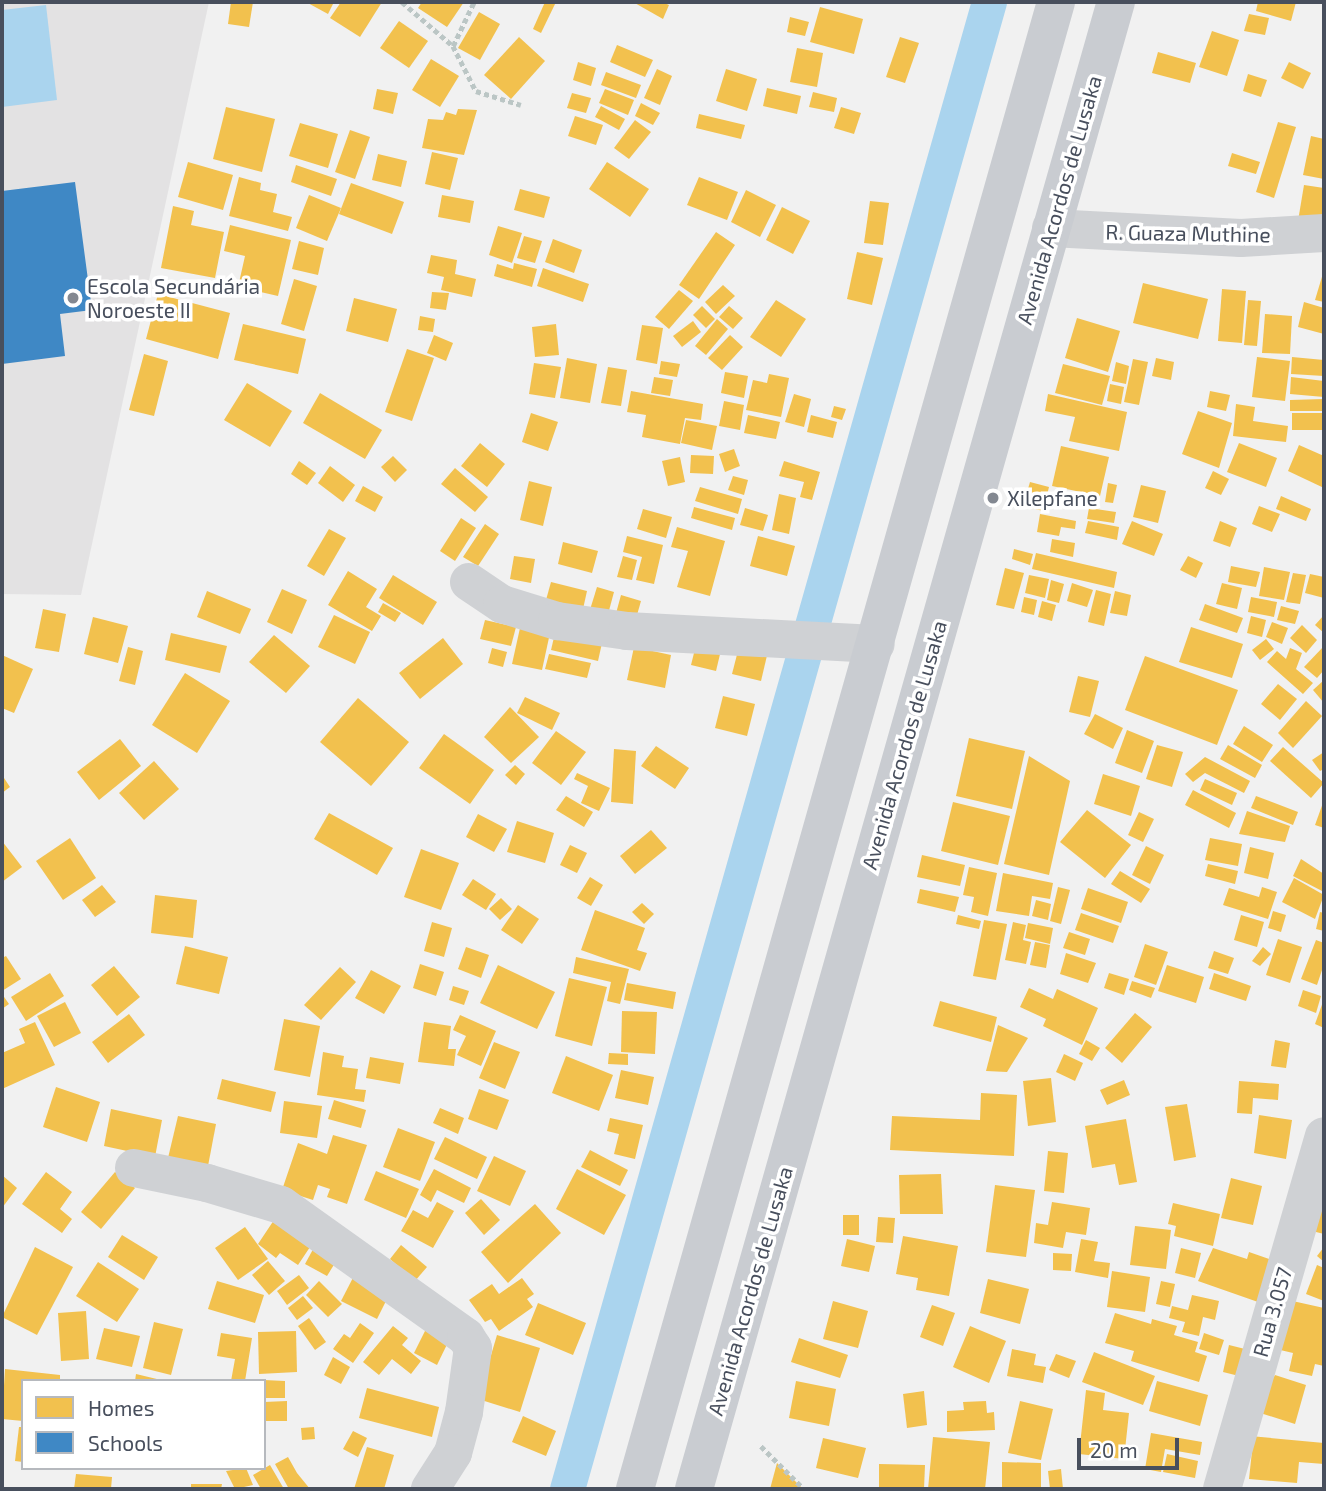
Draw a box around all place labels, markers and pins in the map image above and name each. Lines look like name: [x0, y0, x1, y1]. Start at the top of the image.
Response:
place label: Escola Secundária Noroeste II: [87, 273, 260, 323]
marker: Escola Secundária Noroeste II: [65, 290, 81, 306]
place label: Xilepfane: [1007, 485, 1098, 511]
marker: Xilepfane: [985, 490, 1001, 506]

